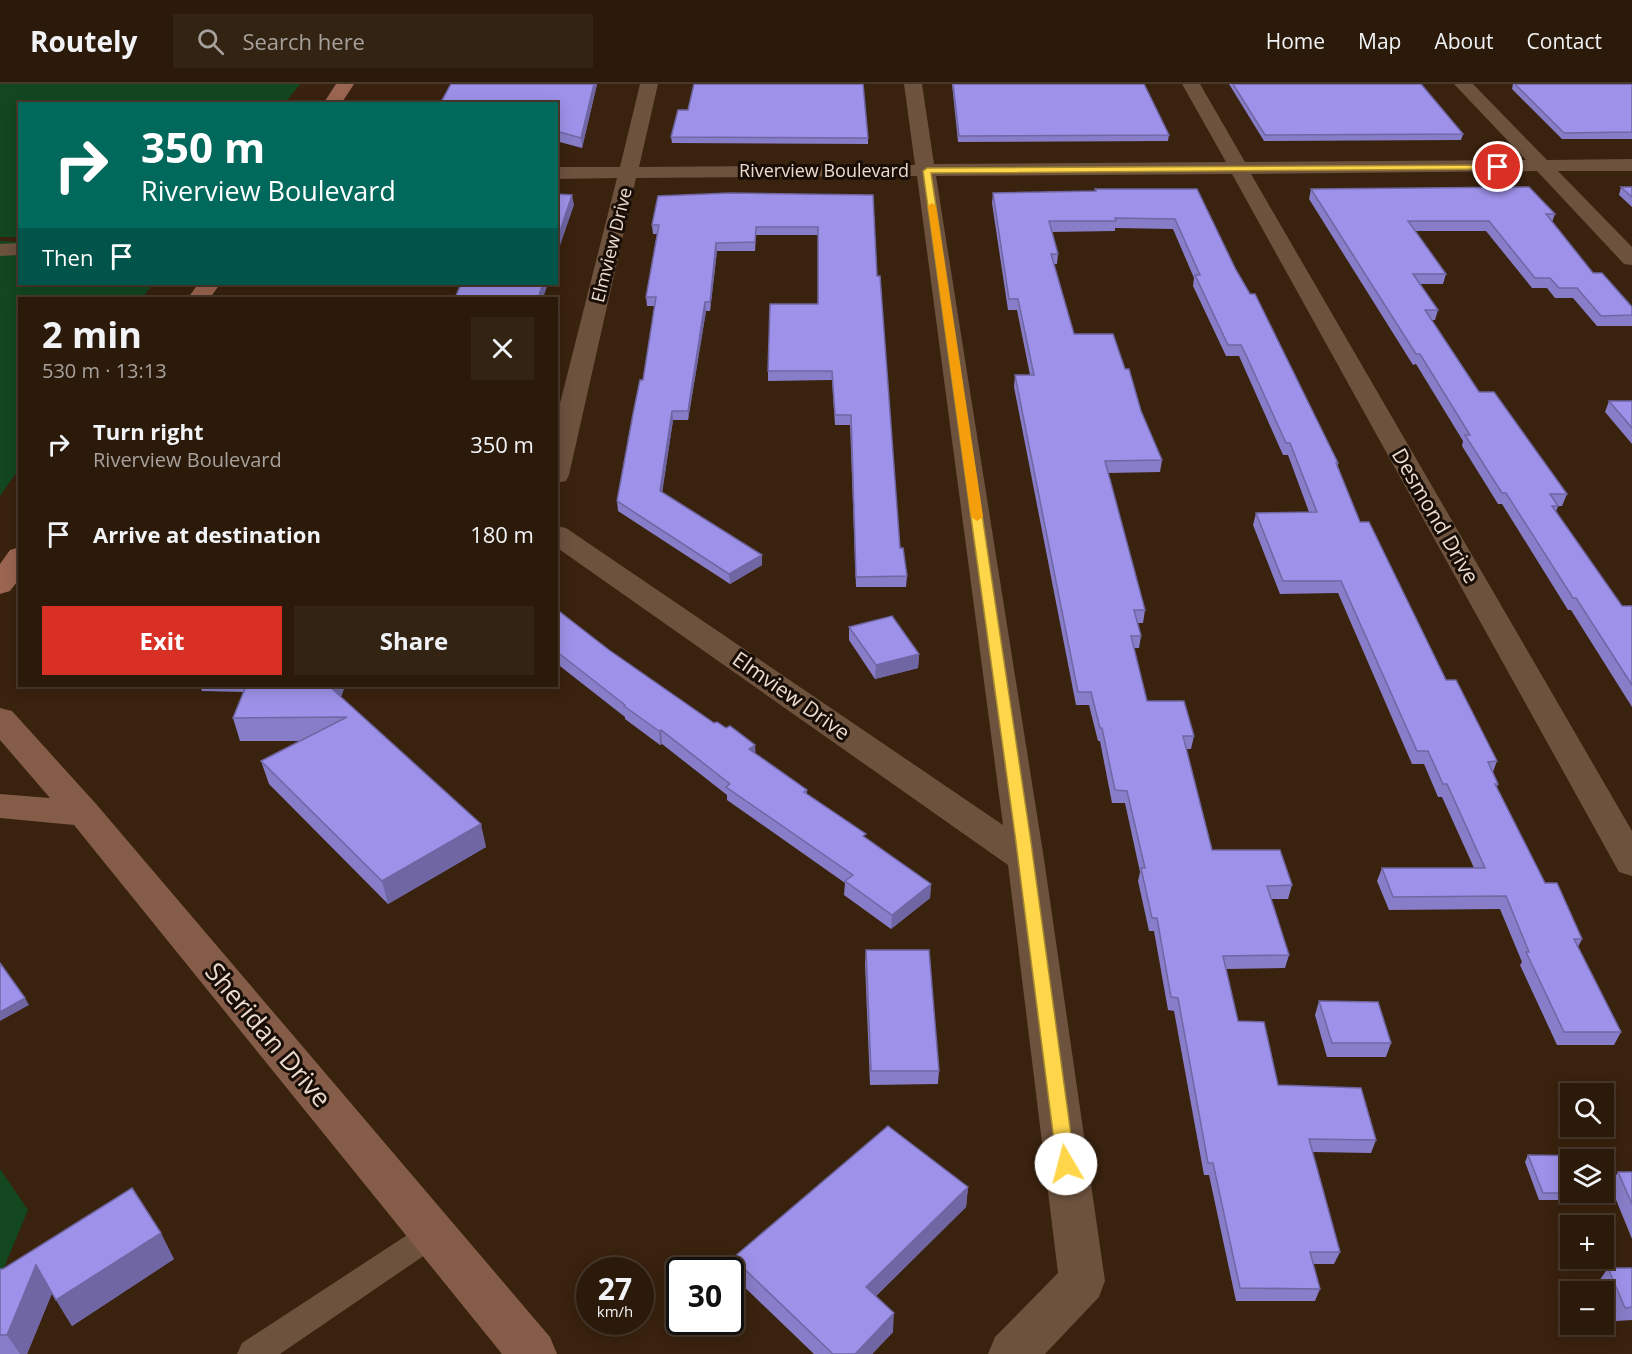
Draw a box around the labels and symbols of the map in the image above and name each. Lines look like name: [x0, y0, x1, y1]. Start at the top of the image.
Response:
pin: [1472, 141, 1523, 192]
street label: Riverview Boulevard: [739, 158, 909, 182]
street label: Elmview Drive: [585, 185, 637, 305]
street label: Desmond Drive: [1386, 443, 1486, 588]
street label: Elmview Drive: [727, 644, 856, 746]
street label: Sheridan Drive: [198, 954, 340, 1114]
position arrow: [1034, 1132, 1098, 1196]
speed limit sign: 30: [666, 1257, 744, 1335]

